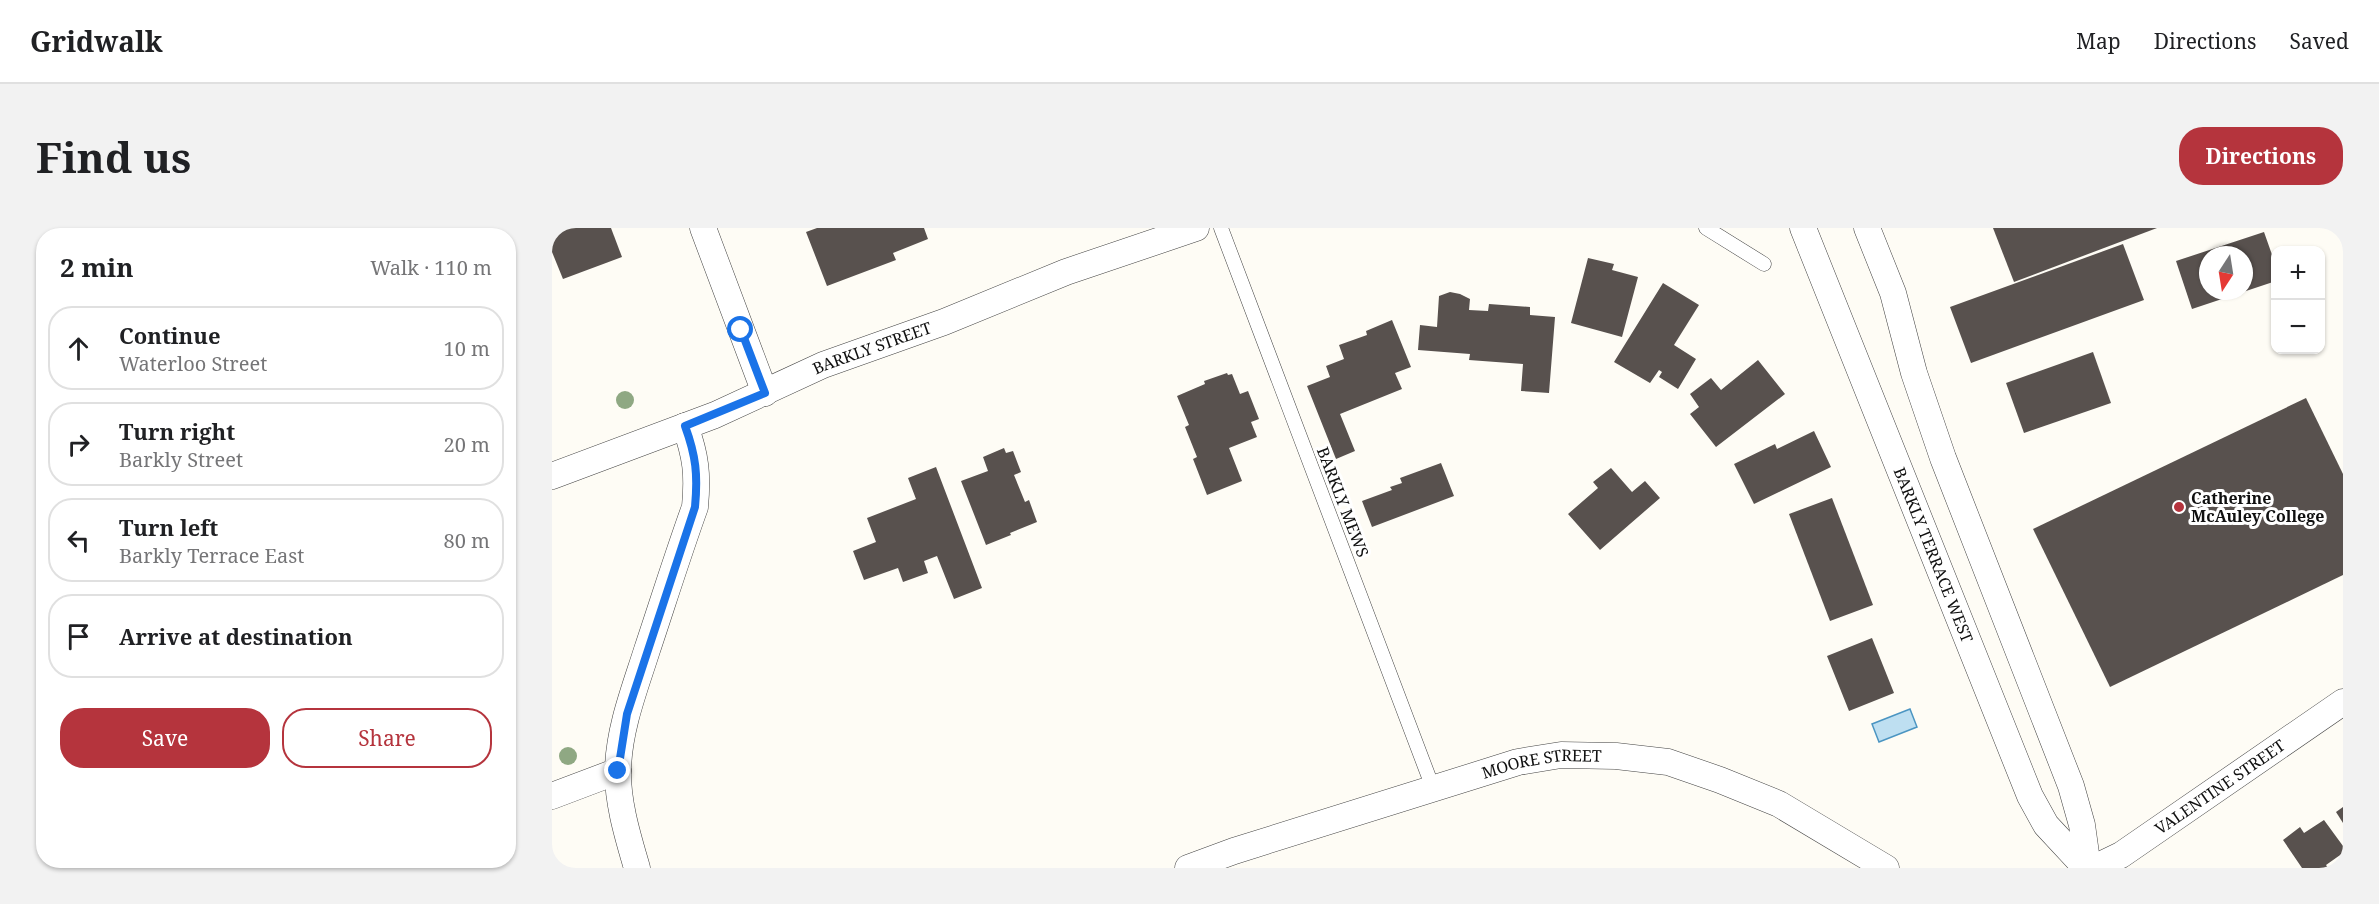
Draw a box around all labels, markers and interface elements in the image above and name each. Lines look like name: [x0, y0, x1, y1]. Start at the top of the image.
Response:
text: Gridwalk: [30, 22, 163, 60]
text: Map: [2076, 27, 2121, 55]
text: Directions: [2154, 27, 2256, 55]
text: Saved: [2289, 27, 2349, 55]
button: Directions: [2179, 127, 2343, 185]
text: Find us: [36, 128, 191, 185]
north arrow: [2199, 246, 2253, 300]
map controls: [2271, 246, 2325, 354]
button: +: [2271, 246, 2325, 300]
text: 2 min: [60, 249, 134, 285]
text: Walk · 110 m: [370, 254, 492, 281]
button: −: [2271, 300, 2325, 354]
route start: [727, 316, 753, 342]
street label: BARKLY STREET: [809, 316, 935, 379]
text: Continue: [119, 320, 221, 350]
icon: ahead: [62, 332, 95, 365]
text: 10 m: [444, 335, 490, 362]
text: Waterloo Street: [119, 350, 267, 377]
text: Turn right: [119, 416, 235, 446]
icon: right: [62, 428, 95, 461]
text: 20 m: [444, 431, 490, 458]
street label: BARKLY MEWS: [1312, 444, 1374, 560]
text: Barkly Street: [119, 446, 243, 473]
street label: BARKLY TERRACE WEST: [1889, 464, 1979, 646]
place label: Catherine McAuley College: [2191, 487, 2324, 527]
marker: Catherine McAuley College: [2172, 500, 2186, 514]
text: Turn left: [119, 512, 218, 542]
icon: left: [62, 524, 95, 557]
text: 80 m: [444, 527, 490, 554]
text: Barkly Terrace East: [119, 542, 304, 569]
icon: arrive: [62, 620, 95, 653]
text: Arrive at destination: [119, 621, 353, 651]
button: Save: [60, 708, 270, 768]
button: Share: [282, 708, 492, 768]
street label: VALENTINE STREET: [2150, 734, 2289, 839]
street label: MOORE STREET: [1479, 744, 1602, 784]
route end: [604, 757, 630, 783]

